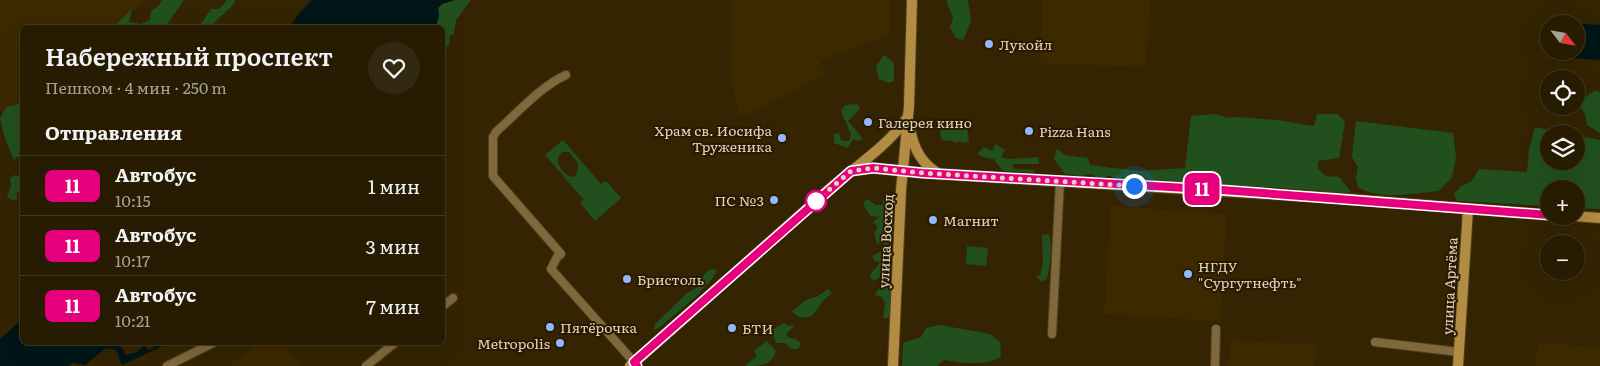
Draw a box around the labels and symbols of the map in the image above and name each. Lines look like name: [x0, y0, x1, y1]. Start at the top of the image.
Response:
north arrow: [1540, 15, 1585, 60]
place label: Лукойл: [999, 34, 1052, 54]
marker: Лукойл: [983, 38, 995, 50]
place label: Галерея кино: [878, 112, 972, 132]
marker: Галерея кино: [862, 116, 874, 128]
place label: Храм св. Иосифа Труженика: [655, 120, 772, 156]
place label: Pizza Hans: [1039, 121, 1111, 141]
marker: Pizza Hans: [1023, 125, 1035, 137]
marker: Храм св. Иосифа Труженика: [776, 132, 788, 144]
line badge: 11: [1180, 173, 1224, 205]
your location: [1122, 174, 1147, 199]
place label: ПС №3: [714, 190, 764, 210]
unlabelled marker: [805, 190, 827, 212]
street label: улица Восход: [873, 193, 897, 289]
marker: ПС №3: [768, 194, 780, 206]
place label: Магнит: [943, 210, 999, 230]
marker: Магнит: [927, 214, 939, 226]
street label: улица Артёма: [1436, 236, 1462, 335]
place label: НГДУ "Сургутнефть": [1198, 256, 1302, 292]
marker: НГДУ "Сургутнефть": [1182, 268, 1194, 280]
place label: Бристоль: [637, 269, 704, 289]
marker: Бристоль: [621, 273, 633, 285]
place label: Пятёрочка: [560, 317, 638, 337]
place label: БТИ: [742, 318, 773, 338]
marker: Пятёрочка: [544, 321, 556, 333]
marker: БТИ: [726, 322, 738, 334]
place label: Metropolis: [477, 333, 550, 353]
marker: Metropolis: [554, 337, 566, 349]

